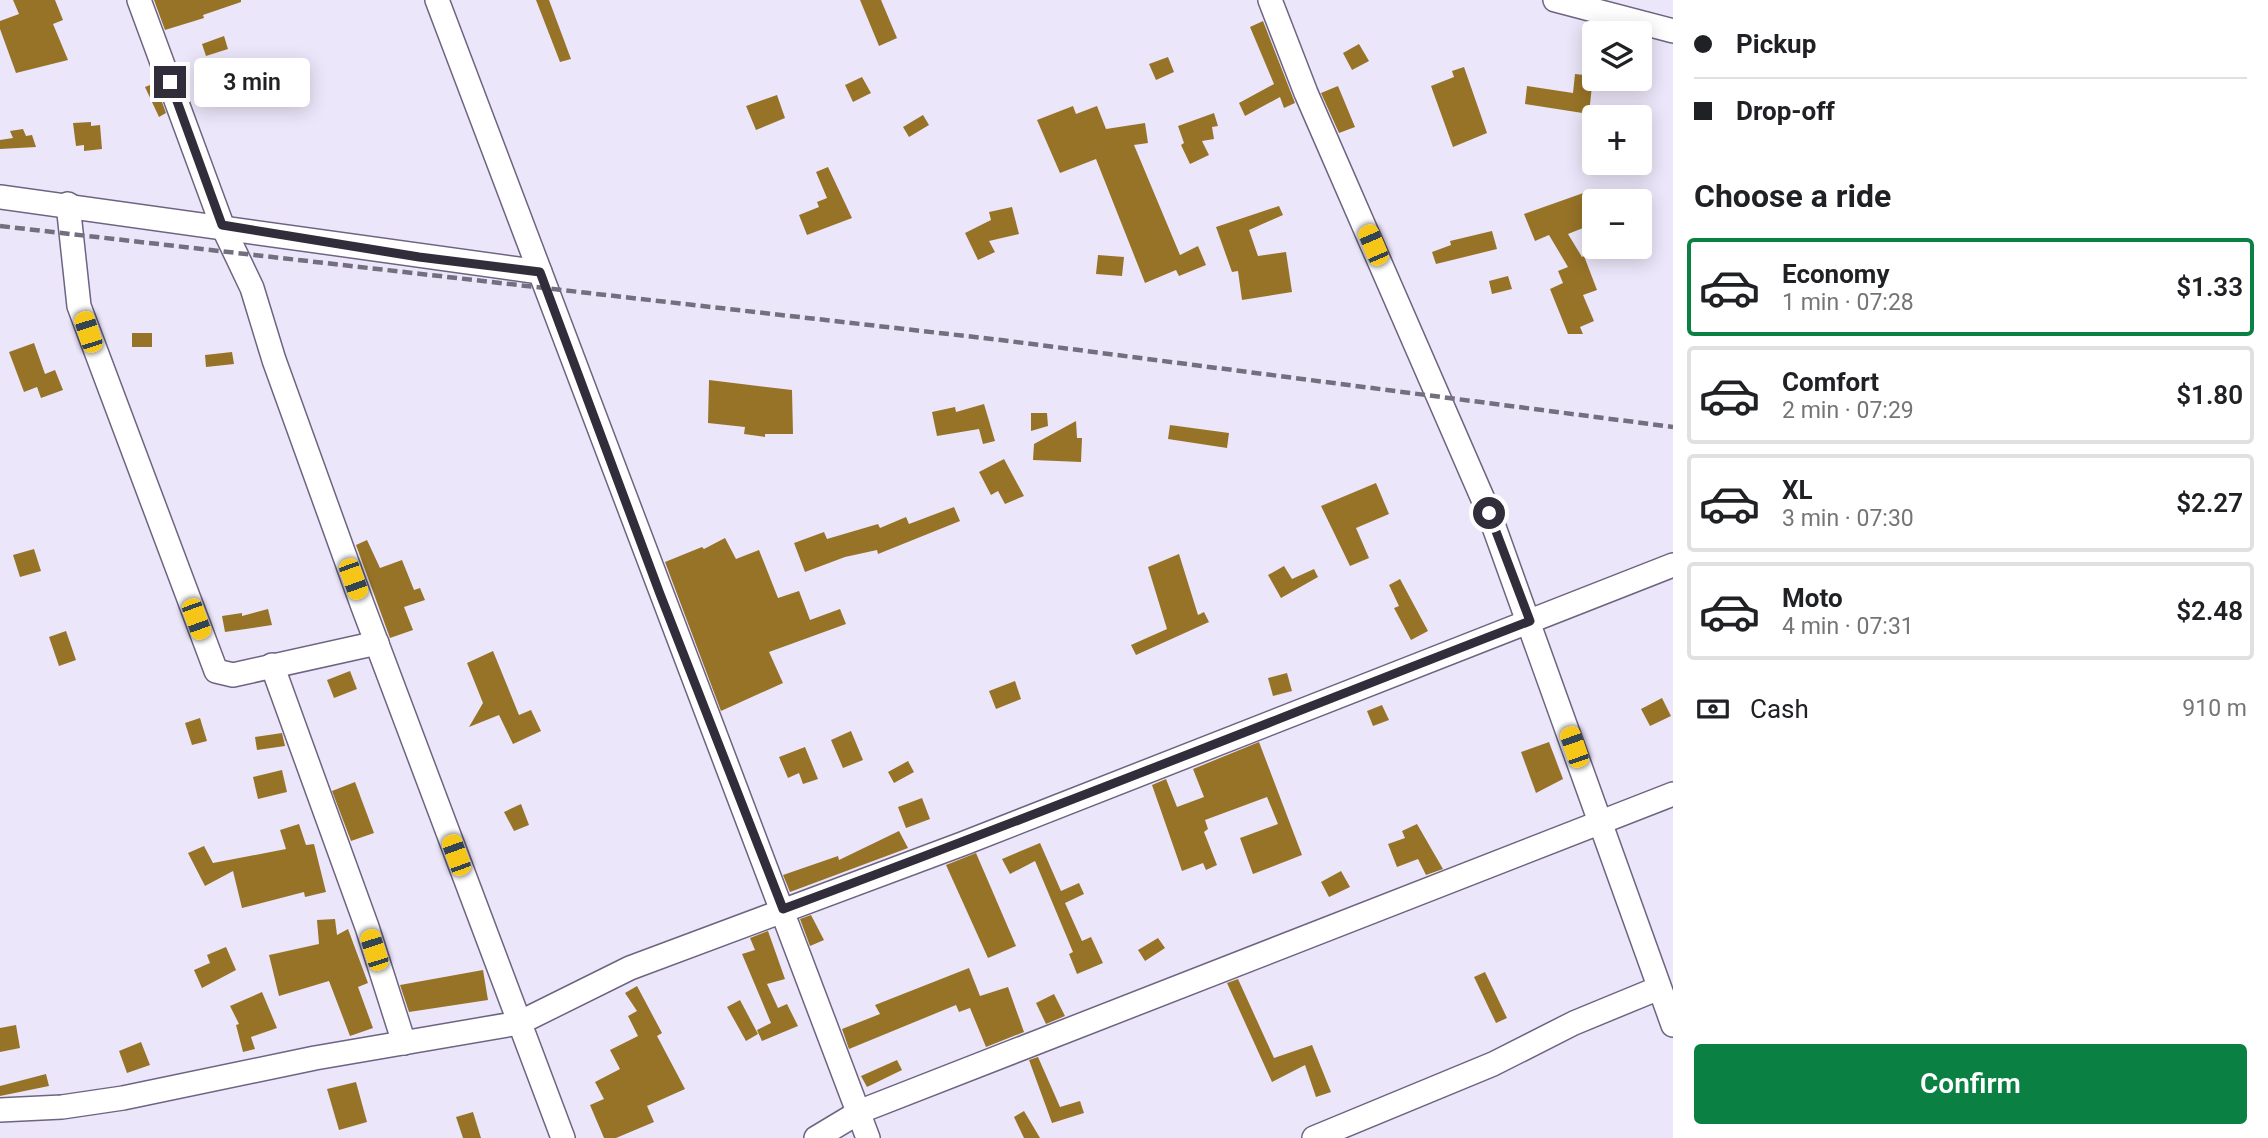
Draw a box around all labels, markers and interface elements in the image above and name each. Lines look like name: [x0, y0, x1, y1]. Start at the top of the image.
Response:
map controls: [1582, 21, 1652, 259]
button: layers: [1582, 21, 1652, 91]
text: Pickup: [1736, 29, 1816, 59]
callout: 3 min: [194, 57, 310, 106]
route end: [154, 66, 186, 98]
text: 3 min: [223, 69, 281, 96]
text: Drop-off: [1736, 96, 1835, 126]
button: +: [1582, 105, 1652, 175]
text: Choose a ride: [1694, 177, 1891, 215]
button: −: [1582, 189, 1652, 259]
car: [1356, 222, 1391, 268]
icon: car: [1698, 256, 1761, 319]
text: Economy: [1782, 259, 1889, 289]
text: $1.33: [2176, 272, 2243, 302]
text: 1 min · 07:28: [1782, 289, 1914, 316]
car: [72, 309, 105, 355]
icon: car: [1698, 364, 1761, 427]
text: Comfort: [1782, 367, 1879, 397]
text: $1.80: [2176, 380, 2243, 410]
text: 2 min · 07:29: [1782, 397, 1914, 424]
icon: car: [1698, 472, 1761, 535]
text: XL: [1782, 475, 1813, 505]
text: $2.27: [2176, 488, 2243, 518]
route start: [1473, 497, 1505, 529]
text: 3 min · 07:30: [1782, 505, 1914, 532]
car: [336, 556, 371, 602]
icon: car: [1698, 580, 1761, 643]
text: Moto: [1782, 583, 1843, 613]
car: [179, 596, 214, 642]
text: $2.48: [2176, 596, 2243, 626]
text: 4 min · 07:31: [1782, 613, 1914, 640]
icon: cash: [1694, 690, 1732, 728]
text: Cash: [1750, 694, 1809, 724]
text: 910 m: [2182, 695, 2247, 722]
car: [1558, 724, 1591, 770]
car: [439, 832, 474, 878]
car: [358, 927, 391, 973]
button: Confirm: [1694, 1044, 2247, 1124]

